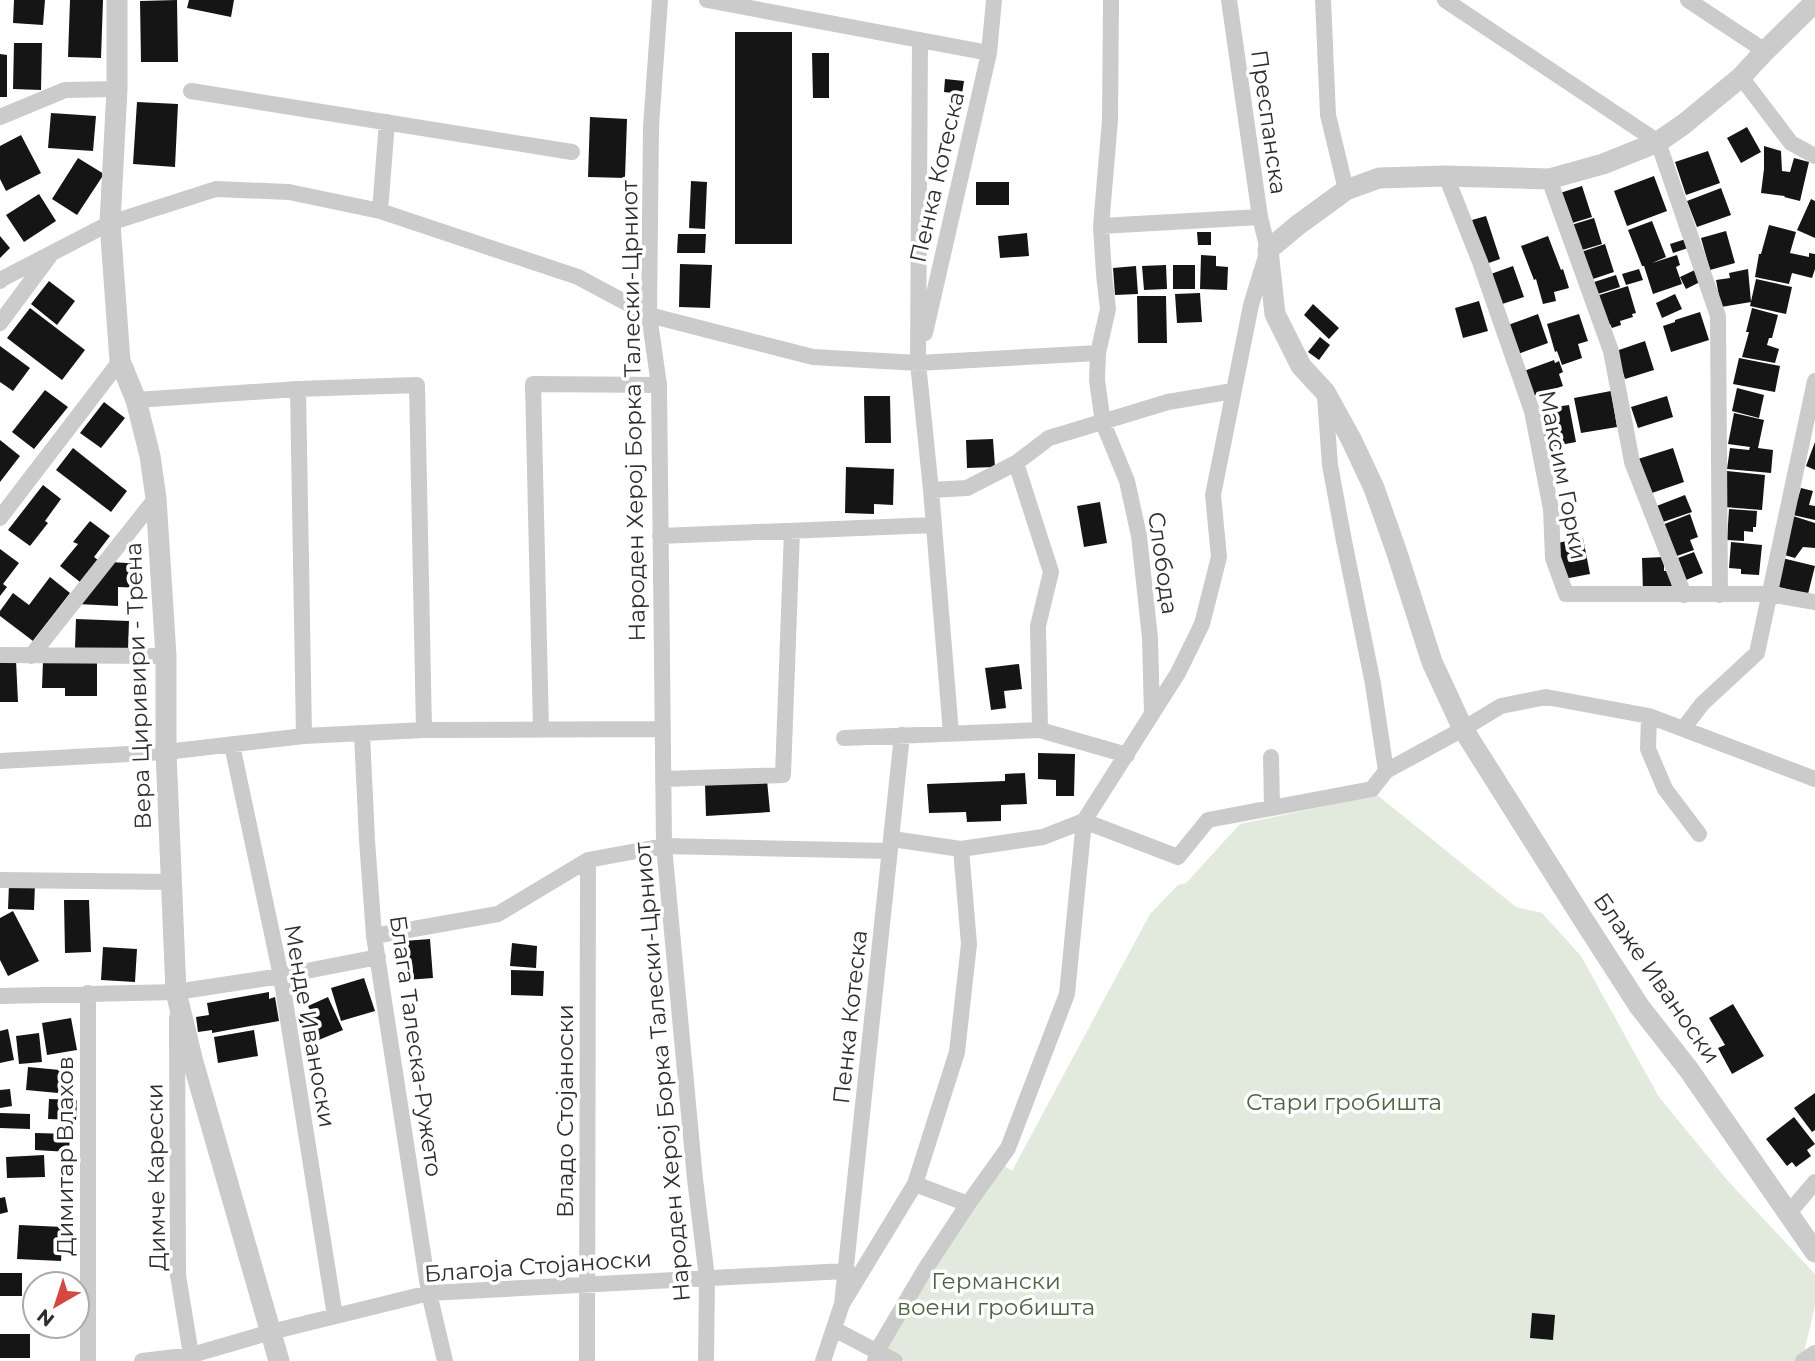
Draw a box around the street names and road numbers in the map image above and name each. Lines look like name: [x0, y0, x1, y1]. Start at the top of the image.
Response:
street label: Преспанска: [1245, 48, 1293, 196]
street label: Пенка Котеска: [904, 89, 970, 265]
street label: Народен Херој Борка Талески-Црниот: [615, 180, 651, 642]
street label: Максим Горки: [1533, 388, 1593, 562]
street label: Слобода: [1142, 510, 1184, 616]
street label: Вера Циривири - Трена: [119, 542, 157, 830]
street label: Народен Херој Борка Талески-Црниот: [628, 841, 696, 1303]
street label: Блаже Иваноски: [1588, 887, 1726, 1069]
street label: Блага Талеска-Ружето: [384, 913, 448, 1179]
street label: Менде Иваноски: [278, 922, 342, 1130]
street label: Пенка Котеска: [827, 929, 873, 1105]
street label: Владо Стојаноски: [551, 1004, 579, 1218]
street label: Димитар Влахов: [51, 1056, 79, 1256]
street label: Димче Карески: [140, 1083, 172, 1271]
street label: Благоја Стојаноски: [423, 1244, 653, 1288]

